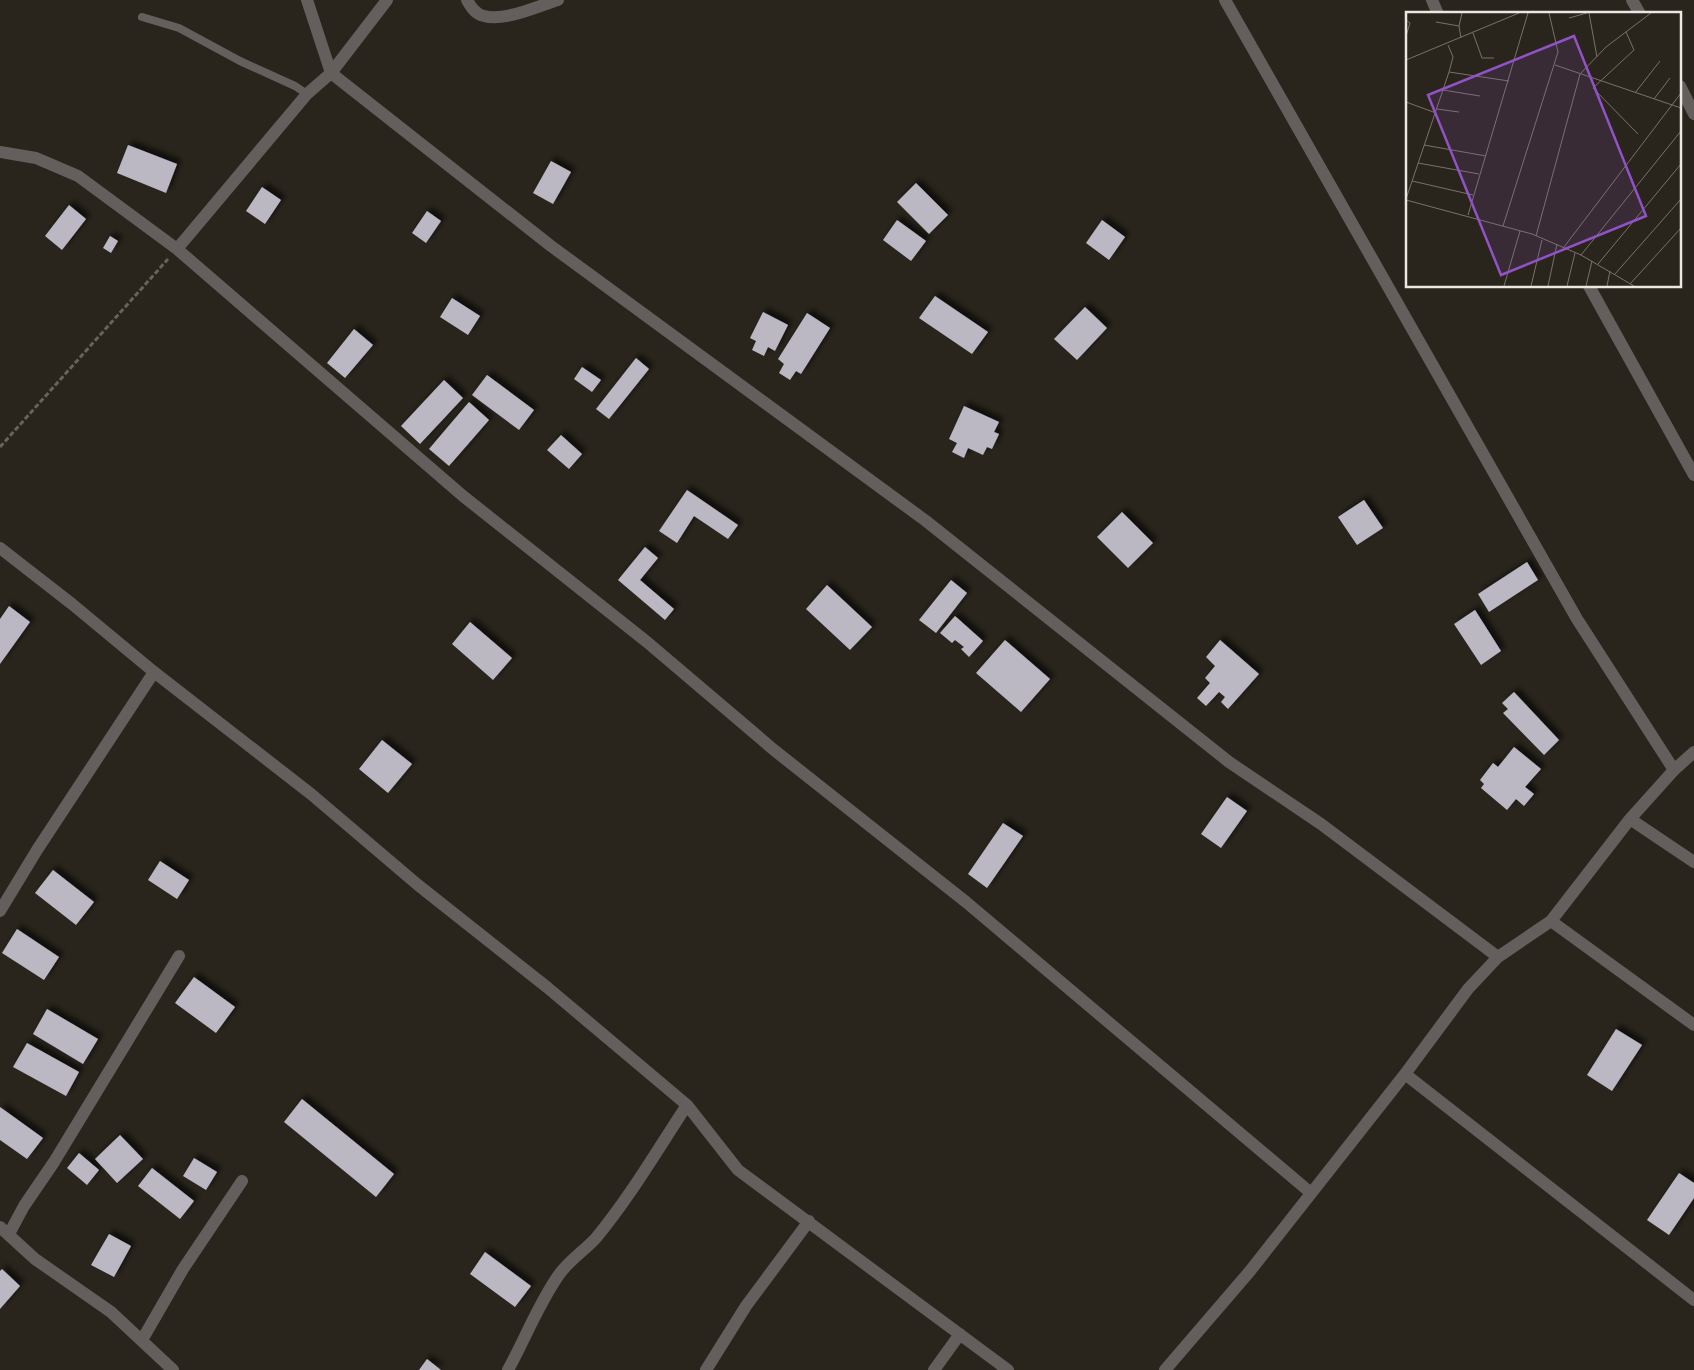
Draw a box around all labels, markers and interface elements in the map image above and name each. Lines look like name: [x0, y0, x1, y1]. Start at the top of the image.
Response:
inset map: [1406, 12, 1682, 288]

